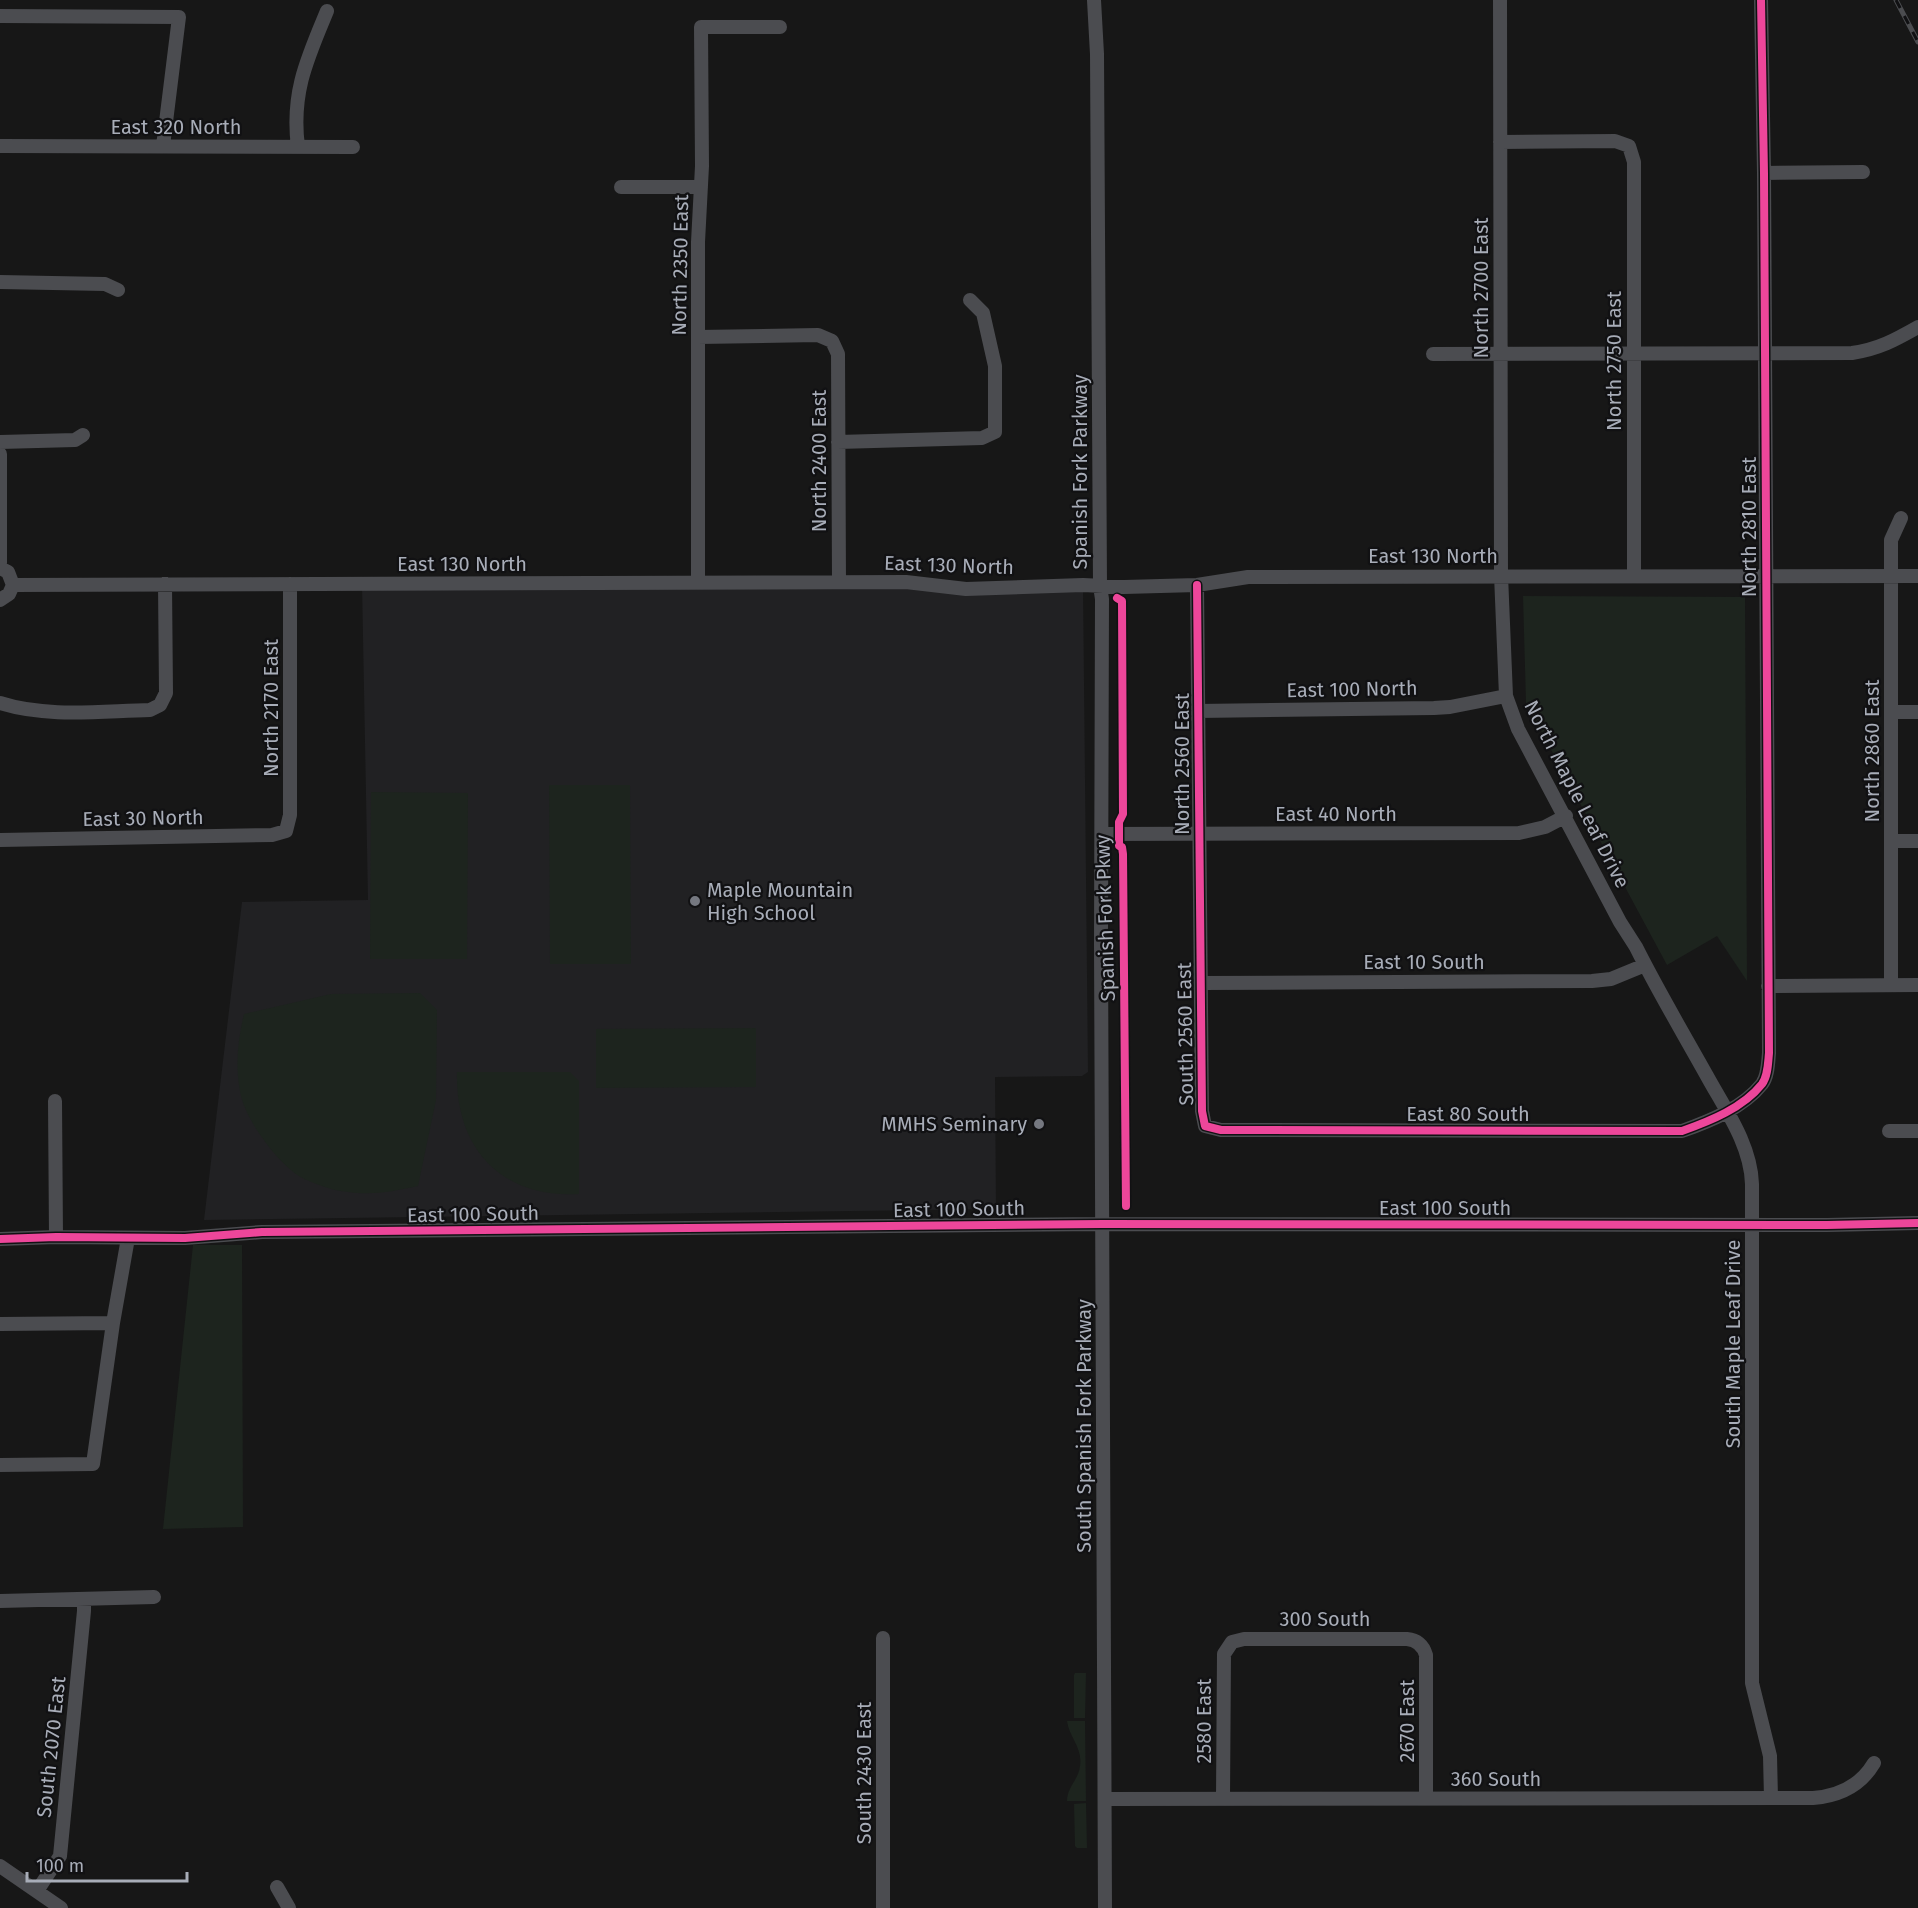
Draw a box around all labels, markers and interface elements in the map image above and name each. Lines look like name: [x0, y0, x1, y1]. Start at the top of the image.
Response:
street label: East 320 North: [110, 115, 242, 139]
street label: North 2350 East: [667, 193, 693, 336]
street label: North 2700 East: [1469, 217, 1493, 358]
street label: North 2750 East: [1602, 290, 1626, 431]
street label: Spanish Fork Parkway: [1068, 374, 1092, 570]
street label: North 2400 East: [807, 389, 831, 532]
street label: North 2810 East: [1737, 456, 1761, 597]
street label: East 130 North: [1368, 544, 1498, 568]
street label: East 130 North: [884, 551, 1014, 579]
street label: East 130 North: [397, 552, 527, 576]
street label: North 2170 East: [259, 638, 283, 777]
street label: East 100 North: [1286, 676, 1418, 702]
street label: North 2860 East: [1860, 679, 1884, 823]
street label: North 2560 East: [1170, 692, 1194, 835]
street label: North Maple Leaf Drive: [1519, 696, 1635, 892]
street label: East 40 North: [1275, 802, 1397, 826]
street label: East 30 North: [82, 805, 204, 831]
street label: Spanish Fork Pkwy: [1090, 834, 1120, 1002]
place label: Maple Mountain High School: [707, 878, 853, 925]
marker: Maple Mountain High School: [688, 894, 702, 908]
street label: East 10 South: [1363, 950, 1485, 974]
street label: South 2560 East: [1172, 961, 1198, 1106]
street label: East 80 South: [1406, 1102, 1530, 1126]
place label: MMHS Seminary: [881, 1112, 1027, 1136]
marker: MMHS Seminary: [1032, 1117, 1046, 1131]
street label: East 100 South: [893, 1196, 1025, 1222]
street label: East 100 South: [1379, 1196, 1511, 1220]
street label: East 100 South: [407, 1201, 539, 1227]
street label: South Maple Leaf Drive: [1721, 1240, 1745, 1448]
street label: South Spanish Fork Parkway: [1072, 1299, 1096, 1553]
street label: 300 South: [1280, 1607, 1370, 1631]
street label: South 2070 East: [32, 1674, 70, 1819]
street label: 2580 East: [1192, 1678, 1216, 1764]
street label: 2670 East: [1395, 1679, 1419, 1762]
street label: South 2430 East: [852, 1701, 876, 1844]
street label: 360 South: [1451, 1767, 1541, 1791]
scale bar: [27, 1845, 188, 1883]
text: 100 m: [36, 1855, 84, 1877]

